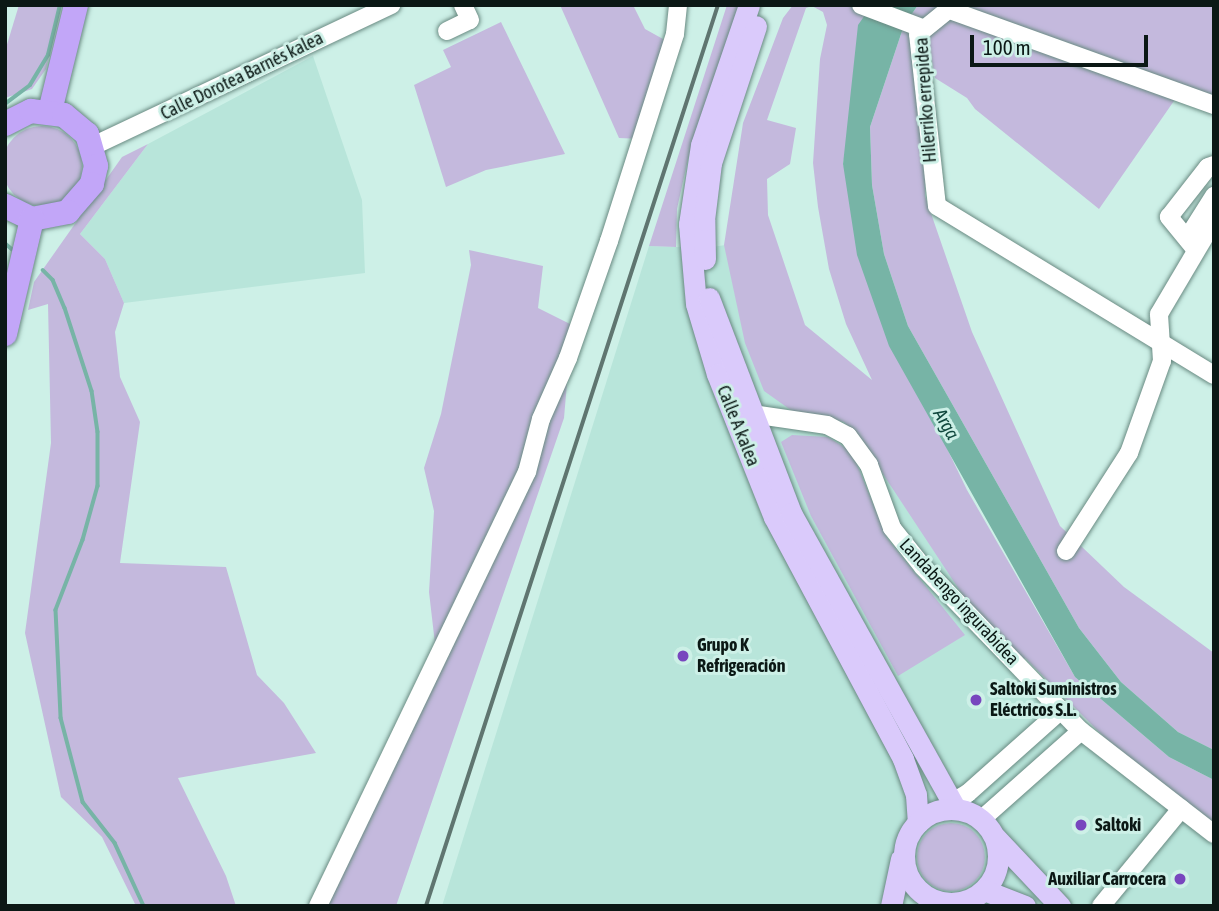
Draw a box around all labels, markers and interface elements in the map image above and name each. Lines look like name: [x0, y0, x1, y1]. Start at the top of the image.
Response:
scale bar: [974, 21, 1152, 65]
street label: Calle Dorotea Barnés kalea: [157, 27, 327, 125]
text: 100 m: [983, 35, 1031, 59]
street label: Hilerriko errepidea: [911, 37, 941, 163]
street label: Calle A kalea: [712, 382, 764, 470]
water label: Arga: [928, 405, 964, 443]
street label: Landabengo ingurabidea: [895, 534, 1023, 670]
place label: Grupo K Refrigeración: [697, 635, 785, 678]
marker: Grupo K Refrigeración: [675, 648, 691, 664]
place label: Saltoki Suministros Eléctricos S.L.: [990, 679, 1116, 722]
marker: Saltoki Suministros Eléctricos S.L.: [968, 692, 984, 708]
place label: Saltoki: [1095, 814, 1141, 836]
marker: Saltoki: [1073, 817, 1089, 833]
place label: Auxiliar Carrocera: [1048, 868, 1166, 890]
marker: Auxiliar Carrocera: [1172, 871, 1188, 887]

